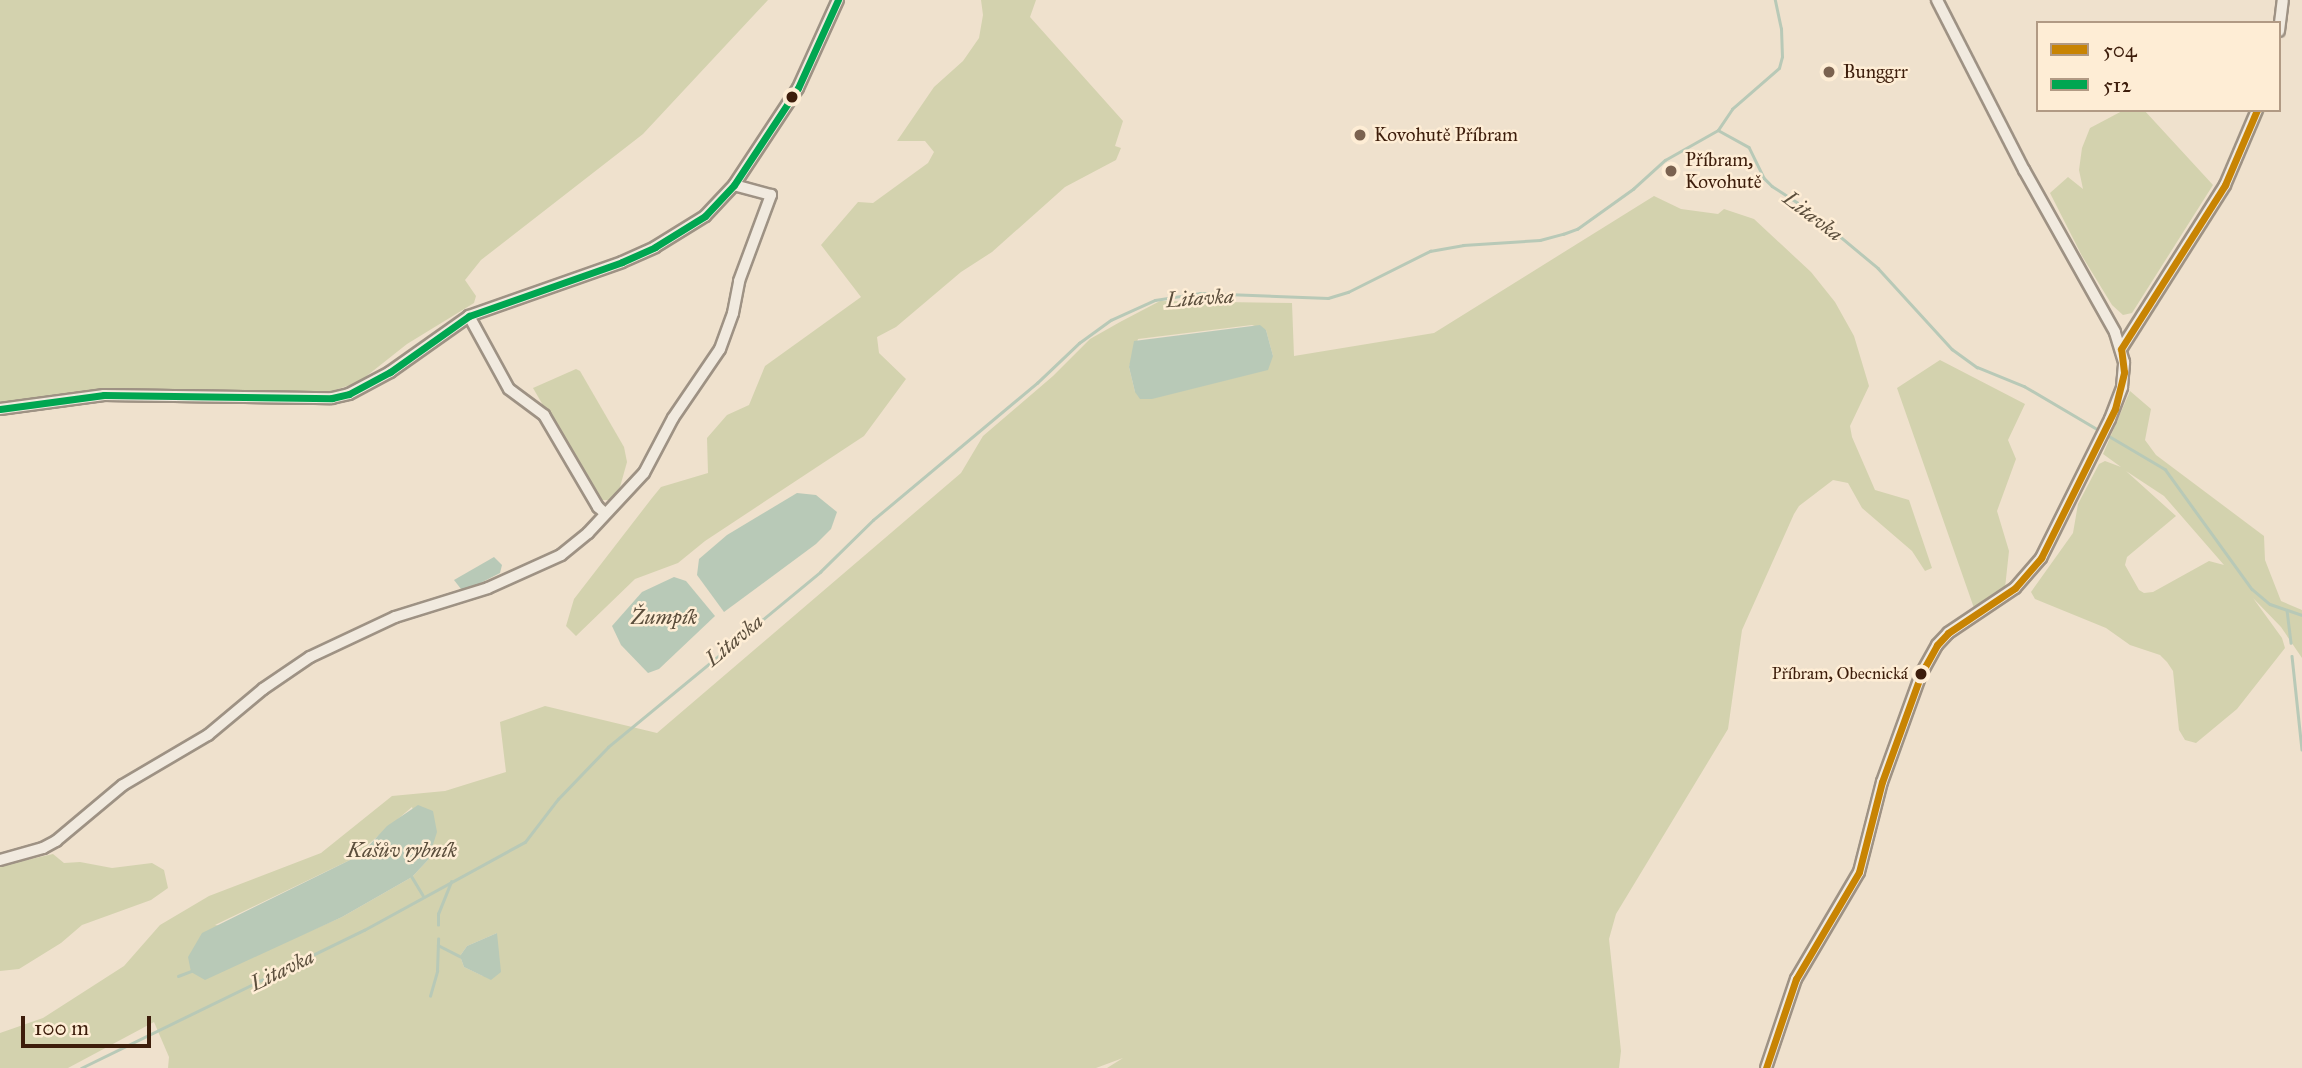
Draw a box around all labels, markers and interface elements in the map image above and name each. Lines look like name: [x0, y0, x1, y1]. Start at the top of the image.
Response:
legend: [2036, 21, 2281, 112]
text: 504: [2103, 37, 2137, 63]
place label: Bunggrr: [1843, 61, 1908, 83]
marker: Bunggrr: [1821, 64, 1837, 80]
text: 512: [2103, 72, 2131, 98]
unlabelled marker: [785, 90, 799, 104]
place label: Kovohutě Příbram: [1374, 124, 1518, 146]
marker: Kovohutě Příbram: [1352, 127, 1368, 143]
place label: Příbram, Kovohutě: [1685, 149, 1762, 193]
marker: Příbram, Kovohutě: [1663, 163, 1679, 179]
water label: Litavka: [1778, 185, 1848, 247]
water label: Litavka: [1165, 283, 1235, 313]
water label: Žumpík: [631, 604, 697, 630]
water label: Litavka: [700, 608, 768, 672]
place label: Příbram, Obecnická: [1772, 664, 1908, 684]
marker: Příbram, Obecnická: [1914, 667, 1928, 681]
water label: Kašův rybník: [347, 837, 457, 863]
water label: Litavka: [246, 944, 318, 996]
scale bar: [24, 1002, 154, 1046]
text: 100 m: [34, 1015, 89, 1041]

